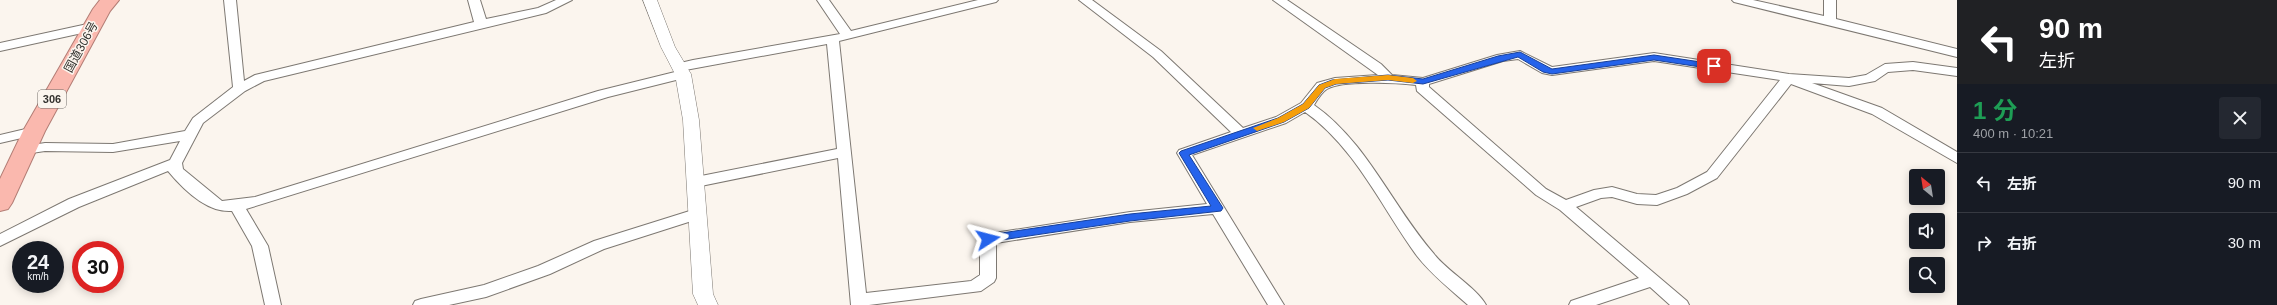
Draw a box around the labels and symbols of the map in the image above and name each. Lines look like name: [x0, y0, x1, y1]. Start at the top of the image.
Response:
street label: 国道306号: [61, 19, 101, 75]
pin: [1697, 49, 1731, 83]
road number: 306: [38, 90, 66, 108]
north arrow: [1909, 169, 1945, 205]
position arrow: [967, 218, 1009, 260]
speed limit sign: 30: [72, 241, 124, 293]

